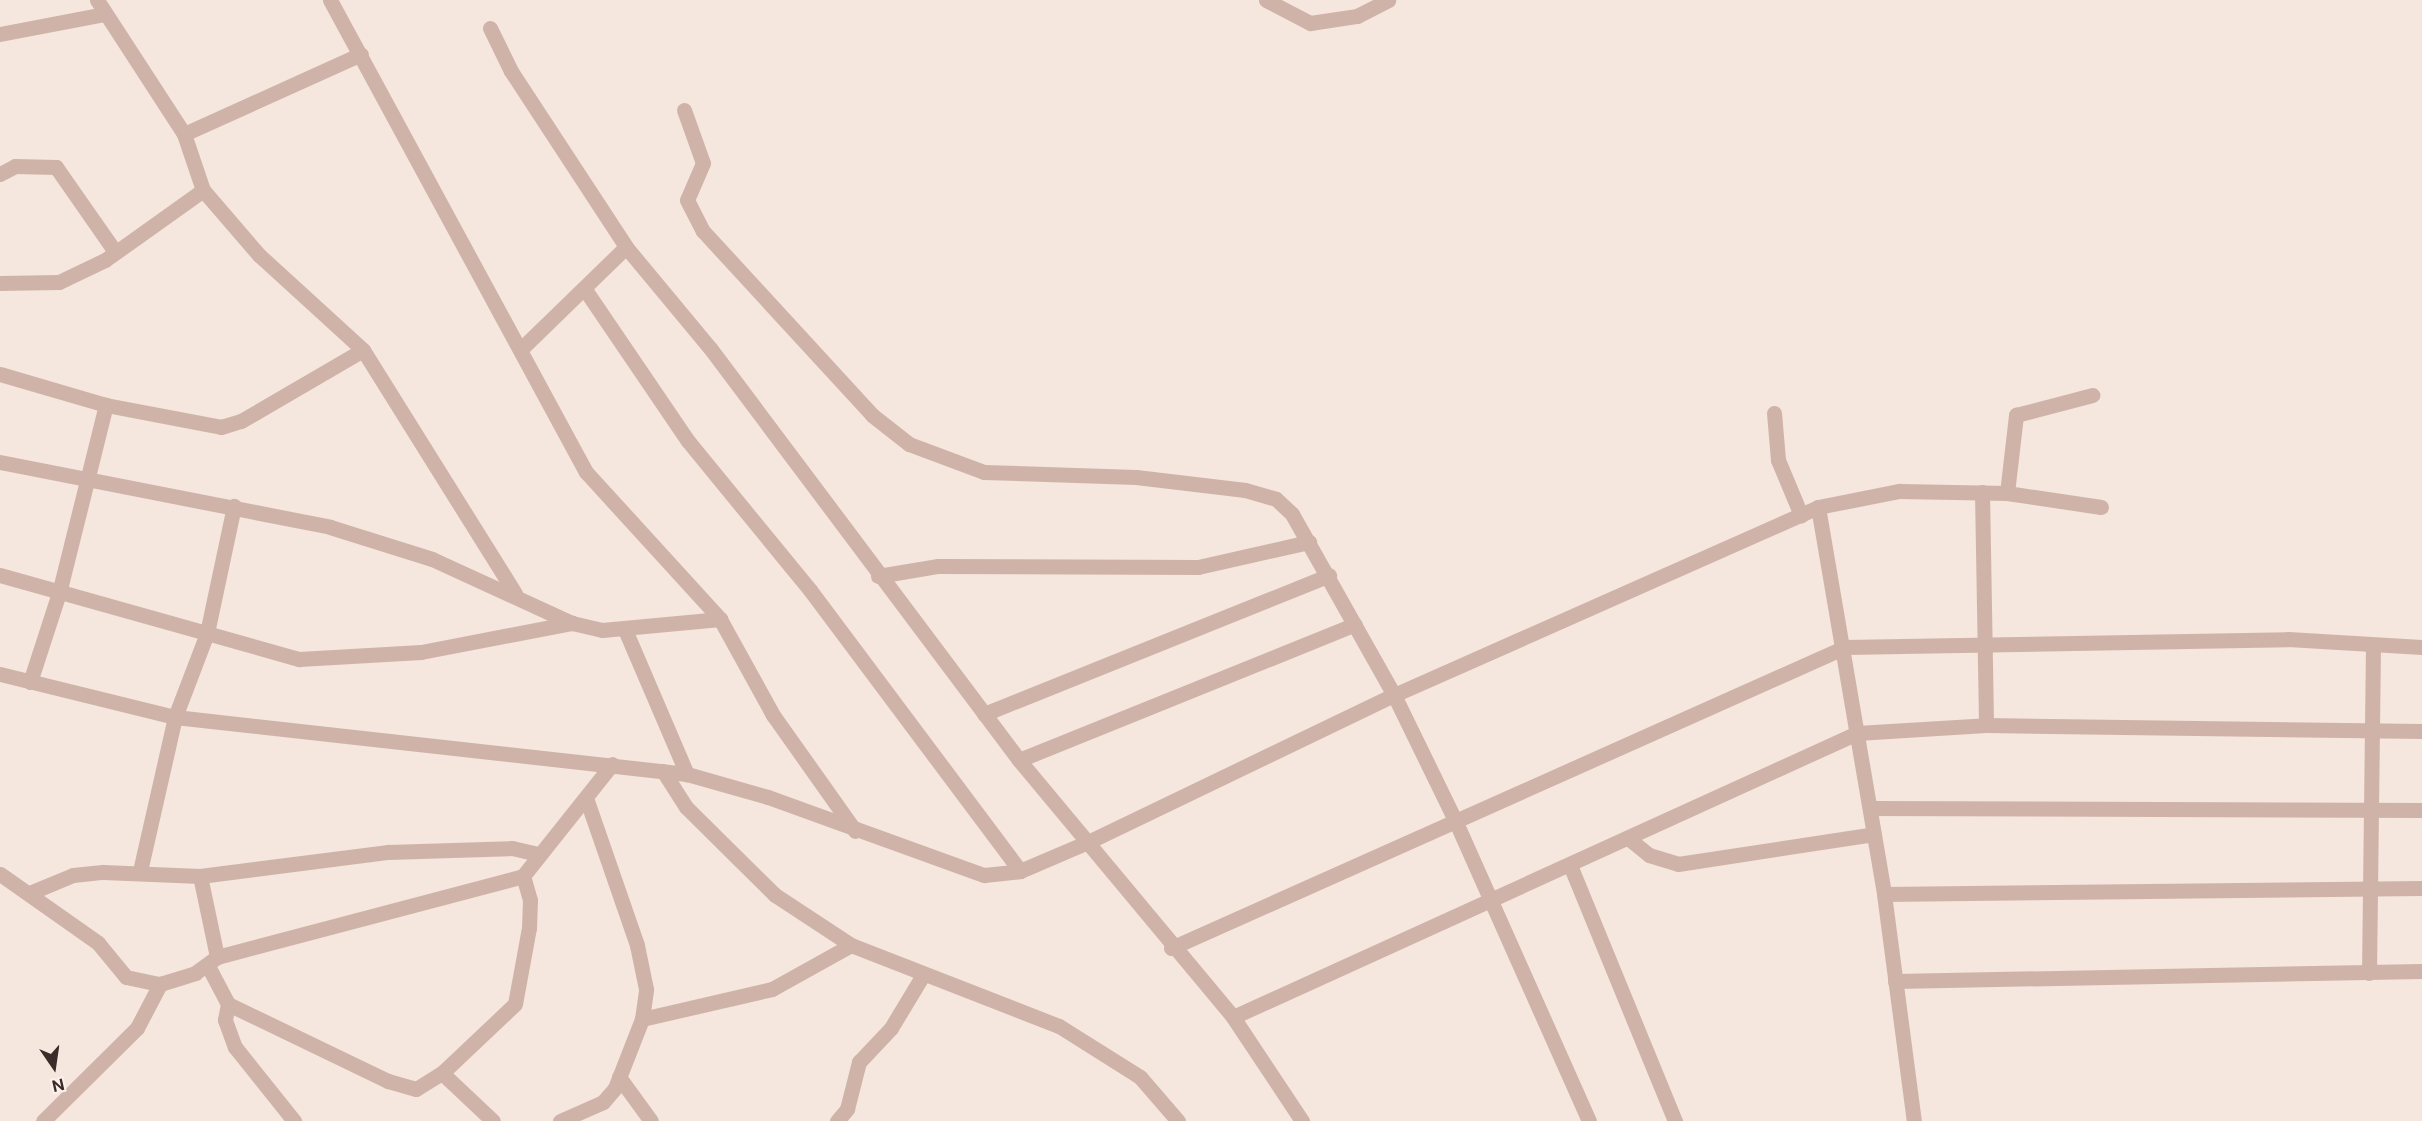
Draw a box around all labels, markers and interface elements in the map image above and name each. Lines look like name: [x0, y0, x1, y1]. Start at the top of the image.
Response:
north arrow: [24, 1037, 84, 1097]
text: N: [50, 1074, 66, 1096]

